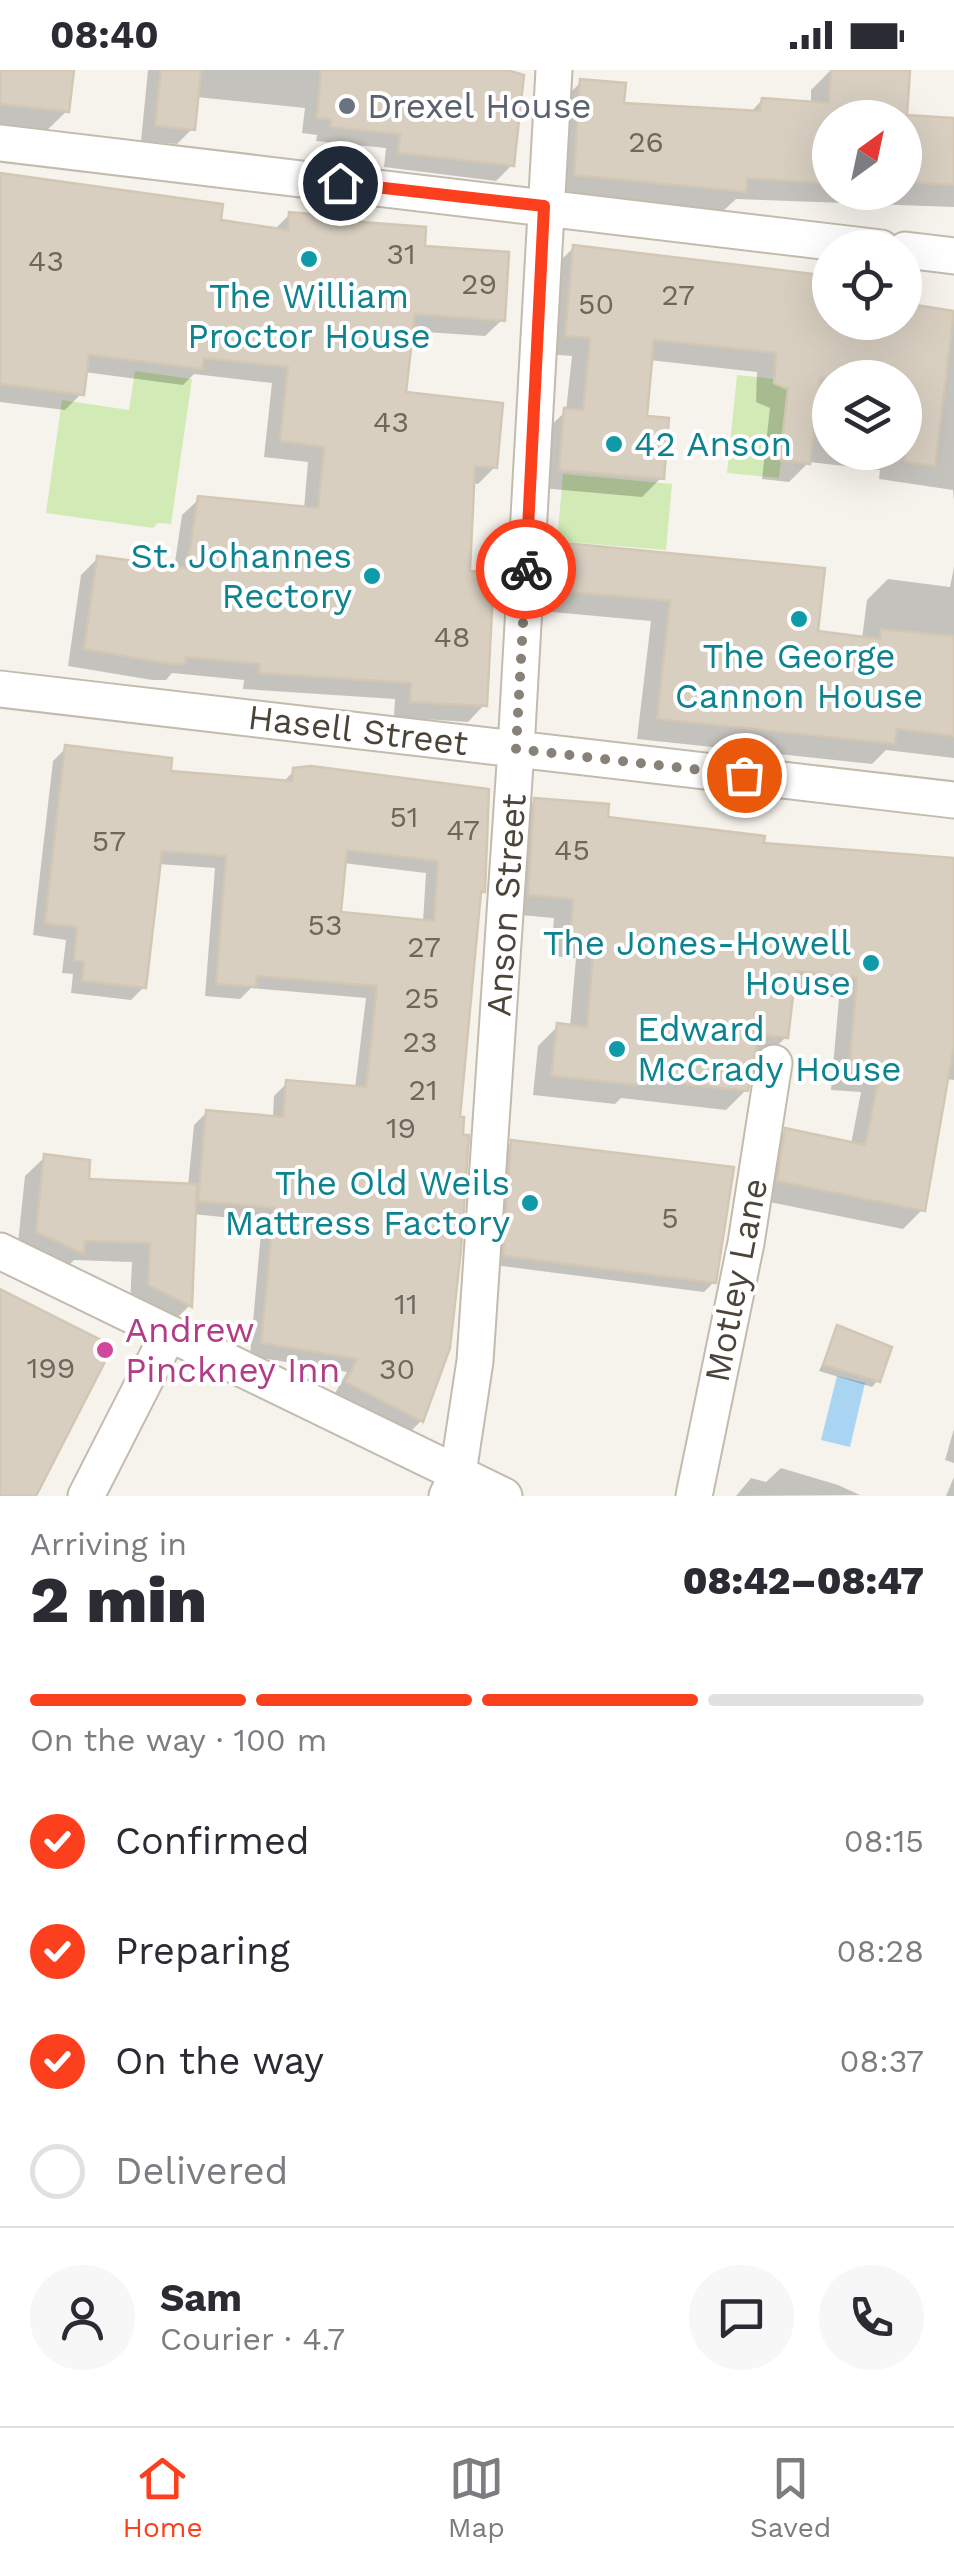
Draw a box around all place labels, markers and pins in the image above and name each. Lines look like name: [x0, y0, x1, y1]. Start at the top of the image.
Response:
place label: Drexel House: [367, 85, 592, 127]
marker: Drexel House: [336, 95, 358, 117]
pin: [298, 141, 383, 226]
marker: The William Proctor House: [298, 248, 320, 270]
place label: The William Proctor House: [187, 275, 431, 357]
place label: 42 Anson: [634, 423, 792, 465]
marker: 42 Anson: [603, 433, 625, 455]
place label: St. Johannes Rectory: [131, 535, 352, 617]
marker: St. Johannes Rectory: [361, 565, 383, 587]
marker: The George Cannon House: [788, 608, 810, 630]
place label: The George Cannon House: [675, 635, 923, 717]
pin: [702, 733, 787, 818]
place label: The Jones-Howell House: [543, 922, 851, 1004]
marker: The Jones-Howell House: [860, 952, 882, 974]
place label: Edward McCrady House: [637, 1008, 901, 1090]
marker: Edward McCrady House: [606, 1038, 628, 1060]
place label: The Old Weils Mattress Factory: [224, 1162, 510, 1244]
marker: The Old Weils Mattress Factory: [519, 1192, 541, 1214]
place label: Andrew Pinckney Inn: [125, 1309, 340, 1391]
marker: Andrew Pinckney Inn: [94, 1339, 116, 1361]

